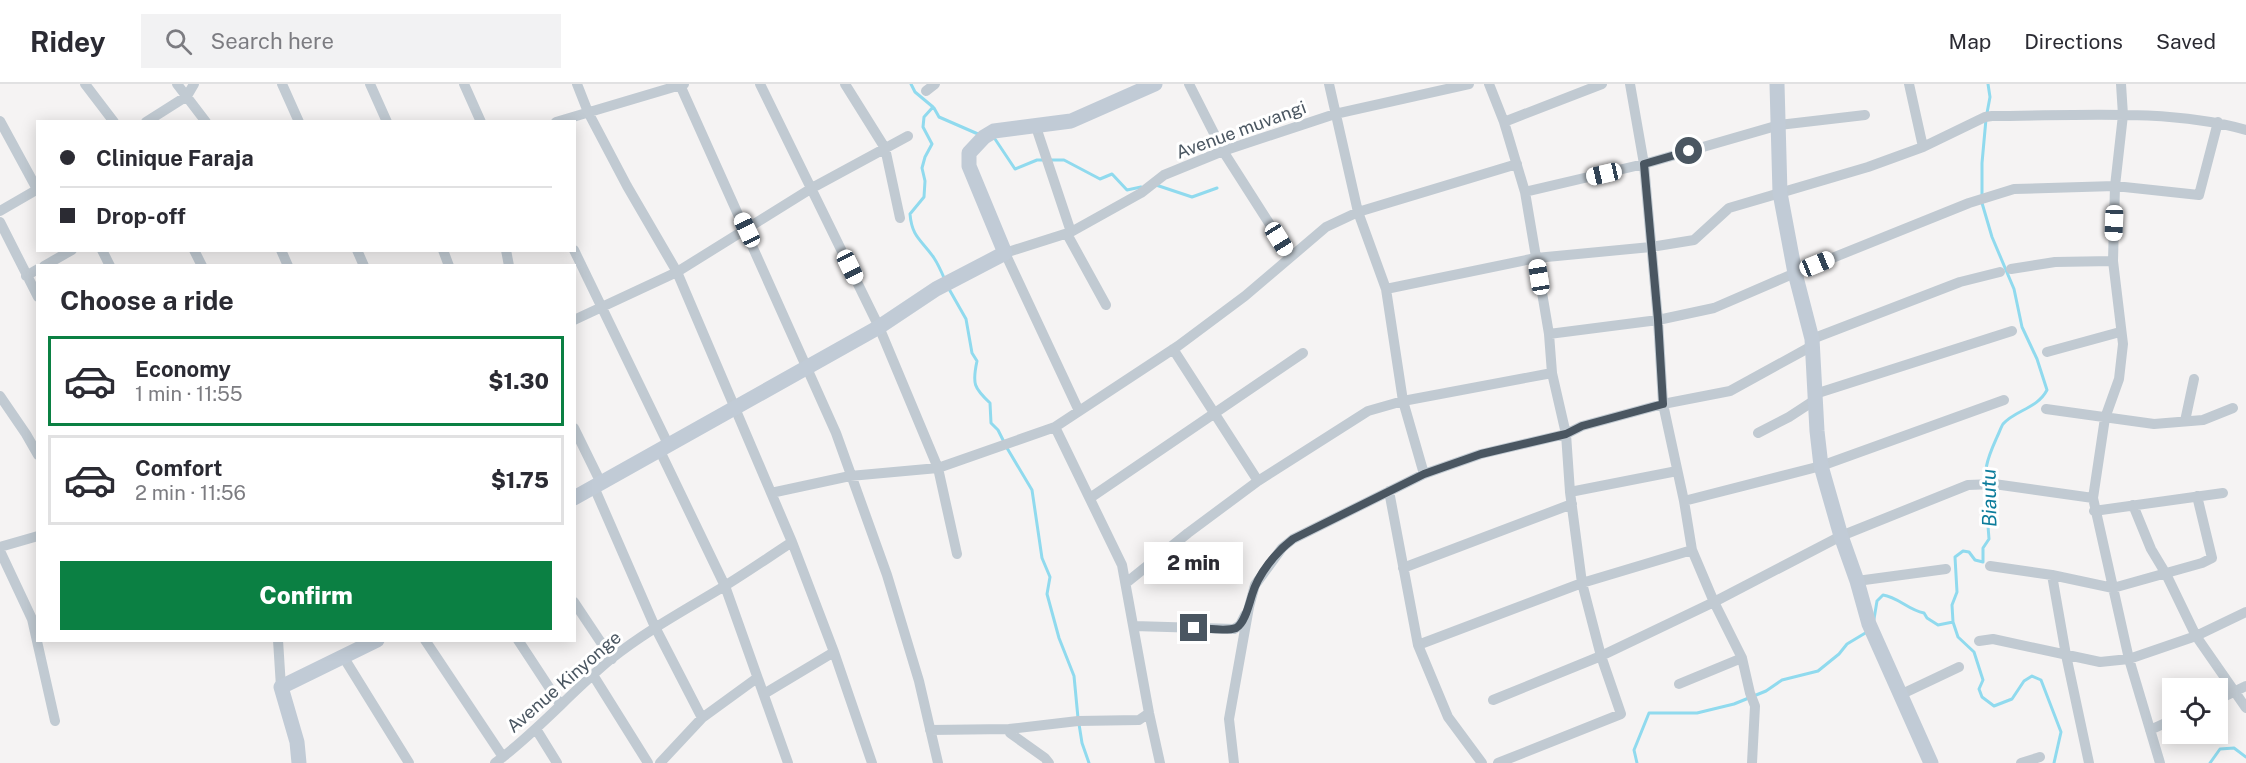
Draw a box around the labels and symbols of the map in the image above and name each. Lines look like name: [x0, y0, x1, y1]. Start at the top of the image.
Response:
street label: Avenue muvangi: [1173, 96, 1309, 163]
route start: [1675, 137, 1702, 164]
car: [1584, 161, 1624, 187]
car: [2104, 205, 2124, 241]
car: [731, 210, 763, 250]
car: [1262, 219, 1296, 259]
car: [834, 247, 866, 287]
car: [1797, 249, 1837, 279]
car: [1527, 258, 1551, 296]
water label: Biautu: [1976, 469, 2002, 527]
callout: 2 min: [1144, 541, 1244, 583]
route end: [1180, 614, 1207, 641]
street label: Avenue Kinyonge: [502, 626, 625, 737]

